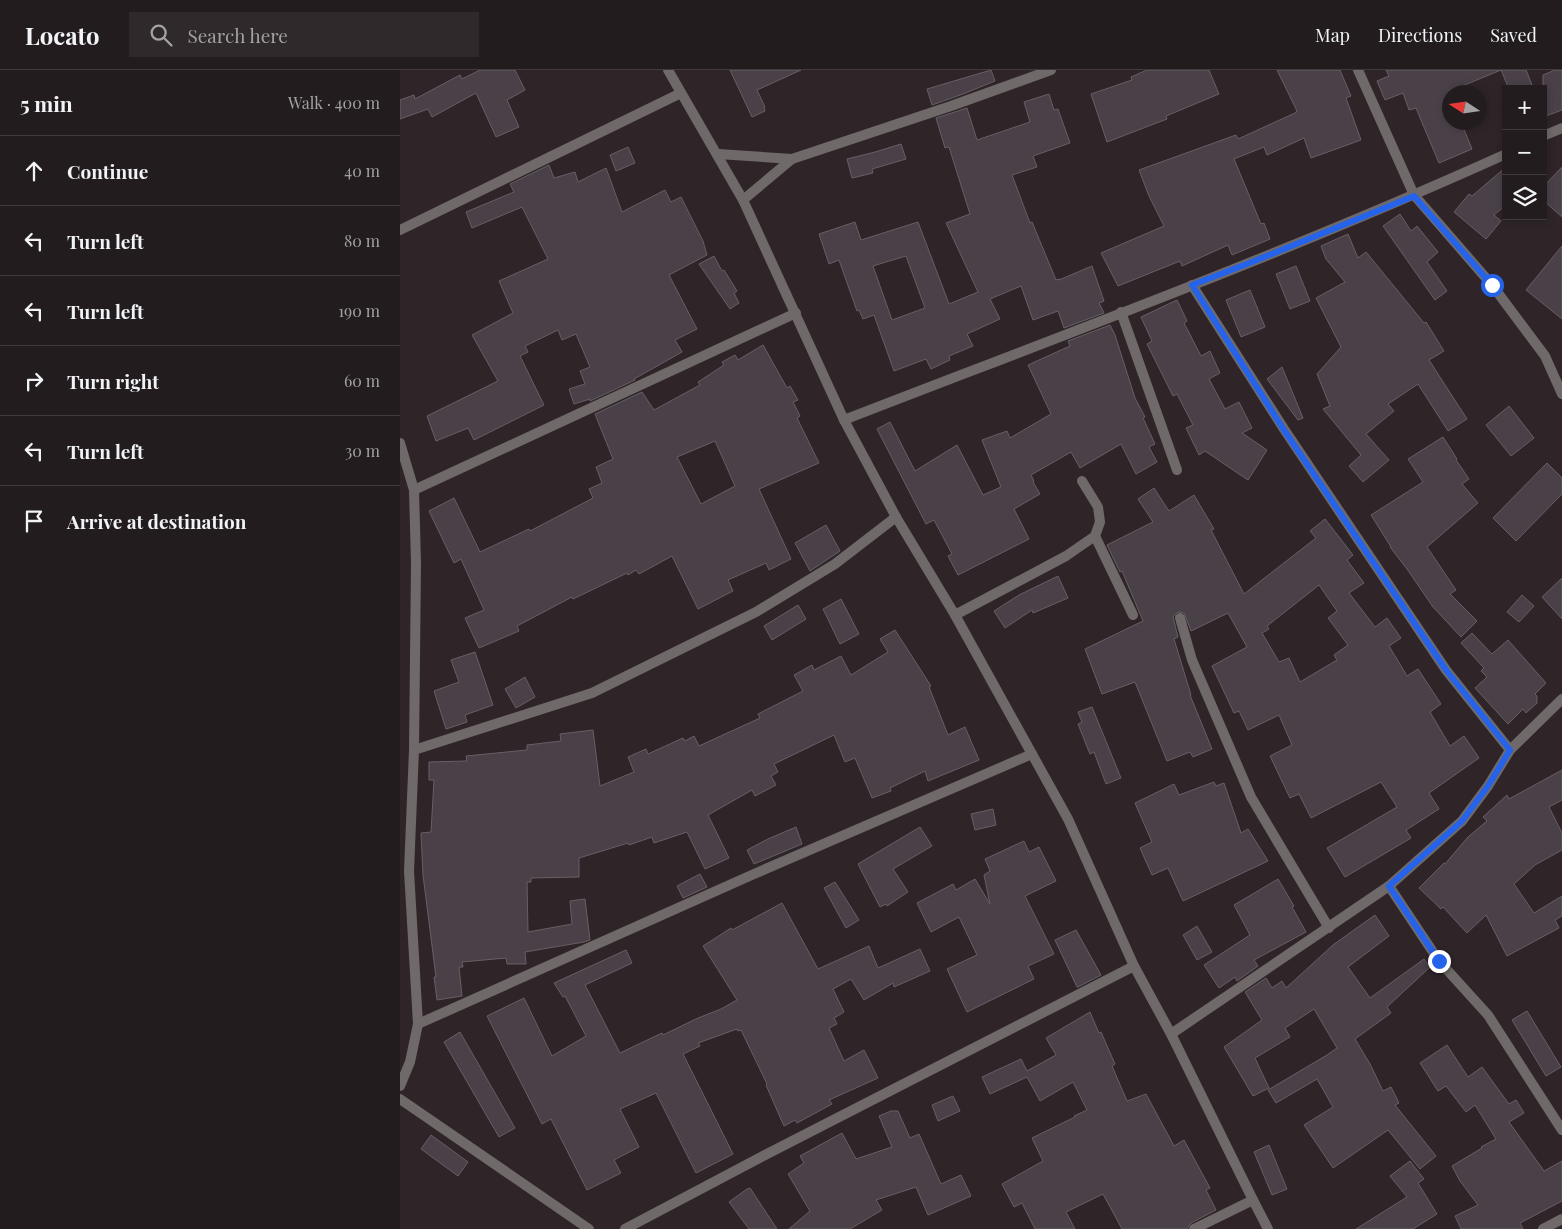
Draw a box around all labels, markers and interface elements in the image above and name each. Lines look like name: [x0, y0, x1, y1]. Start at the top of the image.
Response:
search box: [129, 12, 479, 57]
text: Locato: [25, 19, 99, 51]
icon: search: [147, 21, 175, 49]
text: Search here: [187, 22, 288, 48]
text: Map: [1315, 23, 1350, 47]
text: Directions: [1378, 23, 1462, 47]
text: Saved: [1490, 23, 1537, 47]
north arrow: [1442, 85, 1487, 130]
map controls: [1502, 85, 1547, 220]
button: +: [1502, 85, 1547, 130]
text: 5 min: [20, 89, 73, 117]
text: Walk · 400 m: [288, 92, 380, 113]
button: −: [1502, 130, 1547, 175]
icon: ahead: [20, 157, 48, 185]
text: Continue: [67, 158, 148, 184]
text: 40 m: [344, 160, 380, 181]
button: layers: [1502, 175, 1547, 220]
icon: left: [20, 227, 48, 255]
text: Turn left: [67, 228, 144, 254]
text: 80 m: [344, 230, 380, 251]
route start: [1481, 274, 1504, 297]
icon: left: [20, 297, 48, 325]
text: Turn left: [67, 298, 144, 324]
text: 190 m: [338, 300, 380, 321]
icon: right: [20, 367, 48, 395]
text: Turn right: [67, 368, 159, 394]
text: 60 m: [344, 370, 380, 391]
icon: left: [20, 437, 48, 465]
text: Turn left: [67, 438, 144, 464]
text: 30 m: [345, 440, 380, 461]
icon: arrive: [20, 507, 48, 535]
text: Arrive at destination: [67, 508, 247, 534]
route end: [1428, 950, 1451, 973]

